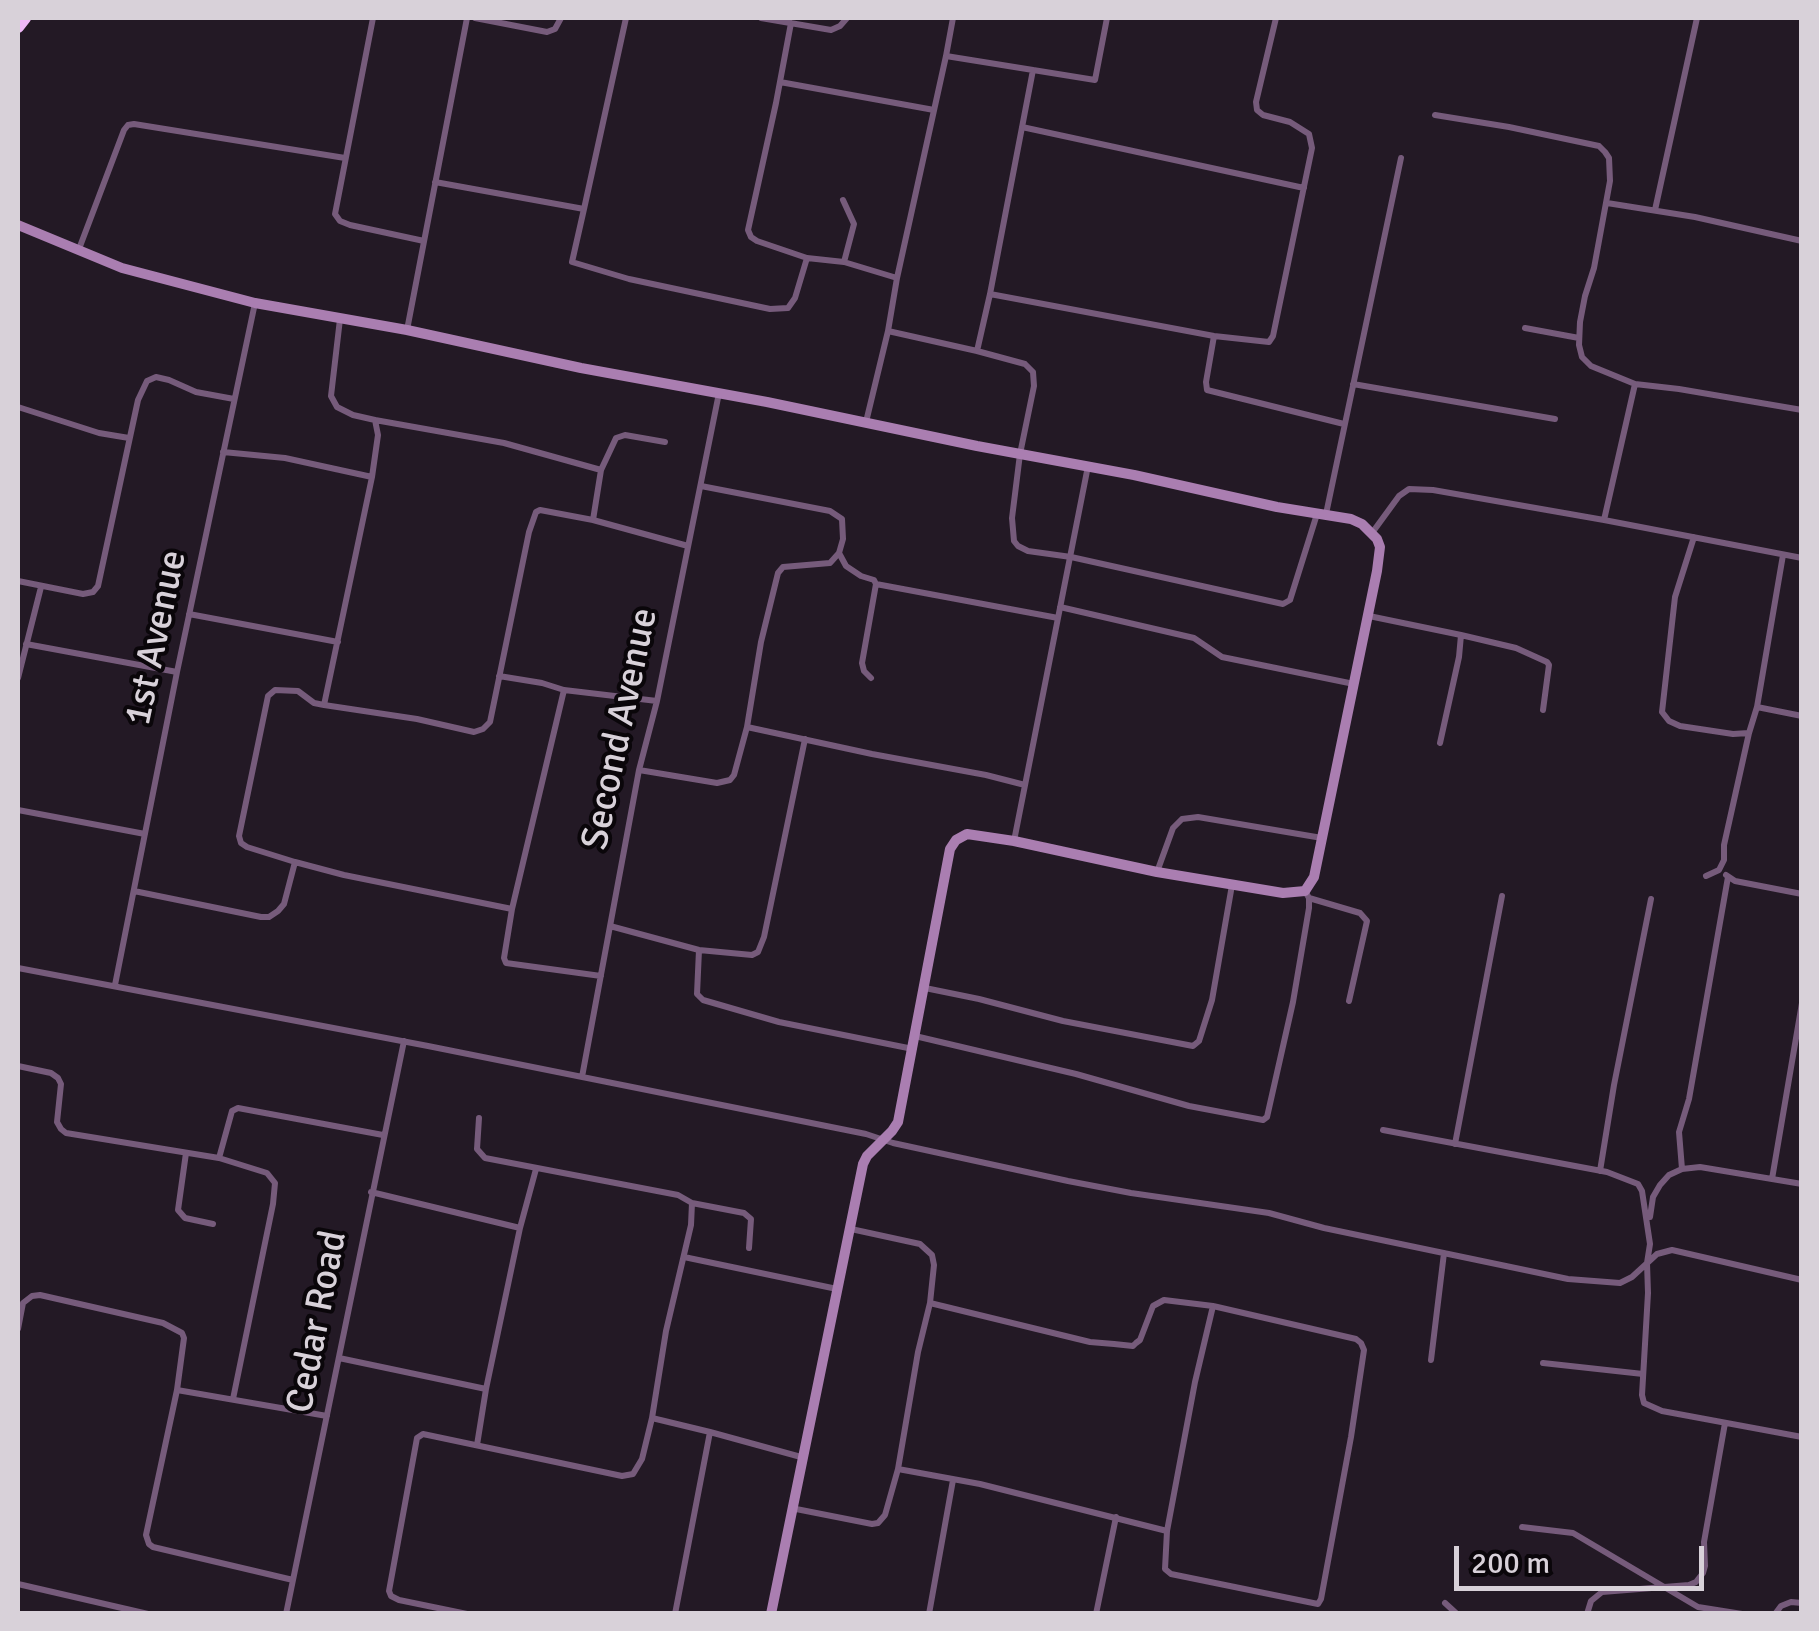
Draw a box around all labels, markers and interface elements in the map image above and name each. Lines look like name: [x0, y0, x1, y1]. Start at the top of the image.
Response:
street label: 1st Avenue: [116, 546, 198, 730]
street label: Second Avenue: [573, 604, 669, 854]
street label: Cedar Road: [278, 1227, 358, 1417]
scale bar: [1459, 1526, 1709, 1588]
text: 200 m: [1471, 1545, 1550, 1582]

